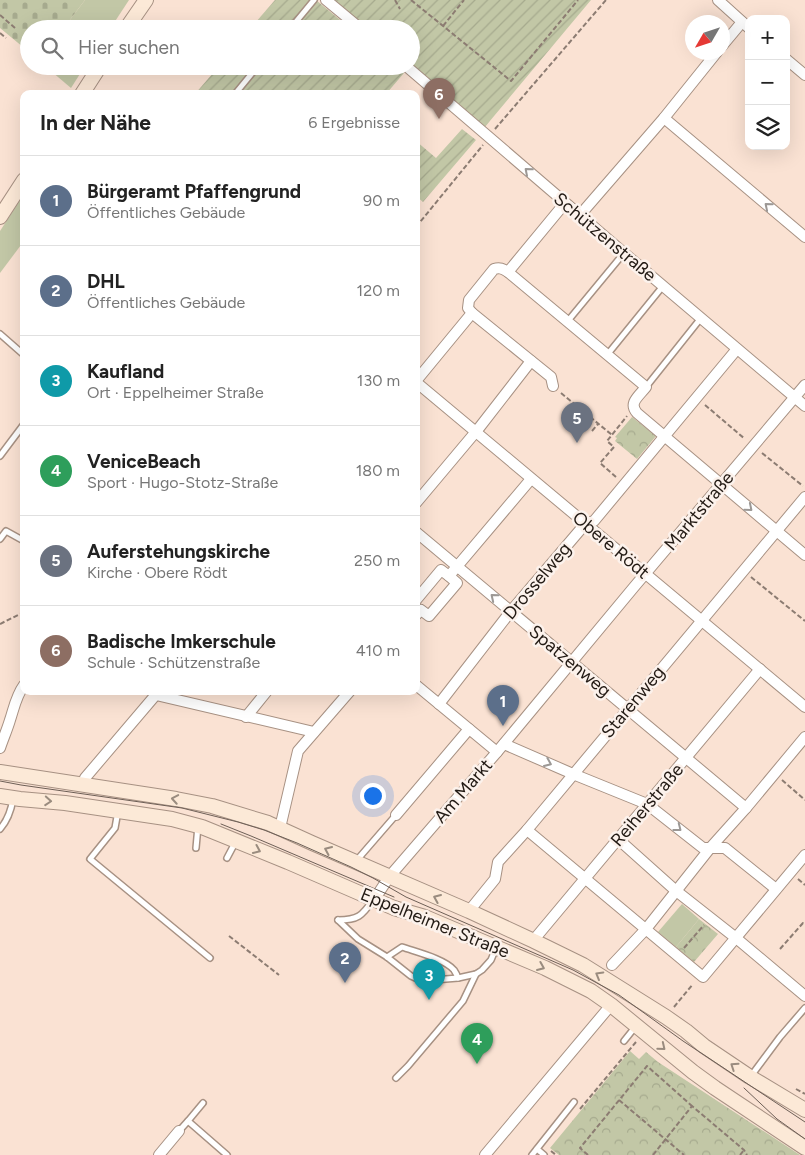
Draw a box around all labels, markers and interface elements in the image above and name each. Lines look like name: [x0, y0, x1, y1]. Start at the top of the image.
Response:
north arrow: [685, 15, 730, 60]
map controls: [745, 15, 790, 150]
button: +: [745, 15, 790, 60]
search box: [20, 20, 420, 75]
icon: search: [38, 34, 66, 62]
text: Hier suchen: [78, 36, 179, 59]
button: −: [745, 60, 790, 105]
pin: 6: [423, 78, 455, 119]
button: layers: [745, 105, 790, 150]
text: In der Nähe: [40, 110, 151, 135]
text: 6 Ergebnisse: [308, 113, 400, 132]
one-way arrow: [525, 168, 534, 177]
text: Bürgeramt Pfaffengrund: [87, 180, 301, 203]
street label: Schützenstraße: [549, 188, 661, 286]
text: 1: [53, 191, 59, 210]
text: 90 m: [363, 191, 400, 210]
one-way arrow: [764, 202, 773, 211]
text: Öffentliches Gebäude: [87, 203, 245, 222]
text: DHL: [87, 270, 125, 293]
text: 2: [51, 281, 61, 300]
text: 120 m: [357, 281, 400, 300]
text: Öffentliches Gebäude: [87, 293, 245, 312]
text: Kaufland: [87, 360, 164, 383]
text: 3: [52, 371, 60, 390]
text: 130 m: [357, 371, 400, 390]
text: Ort · Eppelheimer Straße: [87, 383, 264, 402]
pin: 5: [561, 402, 593, 443]
text: VeniceBeach: [87, 450, 201, 473]
text: 4: [51, 461, 61, 480]
text: 180 m: [356, 461, 400, 480]
street label: Marktstraße: [660, 467, 739, 555]
text: Sport · Hugo-Stotz-Straße: [87, 473, 278, 492]
one-way arrow: [743, 503, 752, 512]
street label: Obere Rödt: [568, 506, 654, 584]
street label: Drosselweg: [498, 538, 576, 624]
text: Auferstehungskirche: [87, 540, 270, 563]
text: 5: [51, 551, 61, 570]
text: 250 m: [354, 551, 400, 570]
text: Kirche · Obere Rödt: [87, 563, 228, 582]
one-way arrow: [491, 594, 500, 602]
street label: Spatzenweg: [524, 620, 616, 702]
text: Badische Imkerschule: [87, 630, 276, 653]
text: 6: [51, 641, 61, 660]
text: 410 m: [356, 641, 400, 660]
text: Schule · Schützenstraße: [87, 653, 260, 672]
street label: Starenweg: [597, 662, 669, 742]
pin: 1: [487, 685, 519, 726]
street label: Am Markt: [429, 754, 497, 828]
one-way arrow: [543, 757, 552, 768]
street label: Reiherstraße: [606, 759, 688, 851]
your location: [360, 783, 386, 809]
one-way arrow: [171, 794, 179, 804]
one-way arrow: [45, 796, 53, 807]
one-way arrow: [672, 822, 682, 831]
one-way arrow: [252, 843, 261, 854]
one-way arrow: [324, 846, 333, 857]
street label: Eppelheimer Straße: [357, 883, 513, 963]
one-way arrow: [433, 893, 442, 904]
pin: 2: [329, 942, 361, 983]
pin: 3: [413, 959, 445, 1000]
one-way arrow: [536, 960, 545, 971]
one-way arrow: [596, 971, 605, 981]
pin: 4: [461, 1023, 493, 1064]
one-way arrow: [656, 1042, 665, 1050]
one-way arrow: [730, 1063, 739, 1072]

